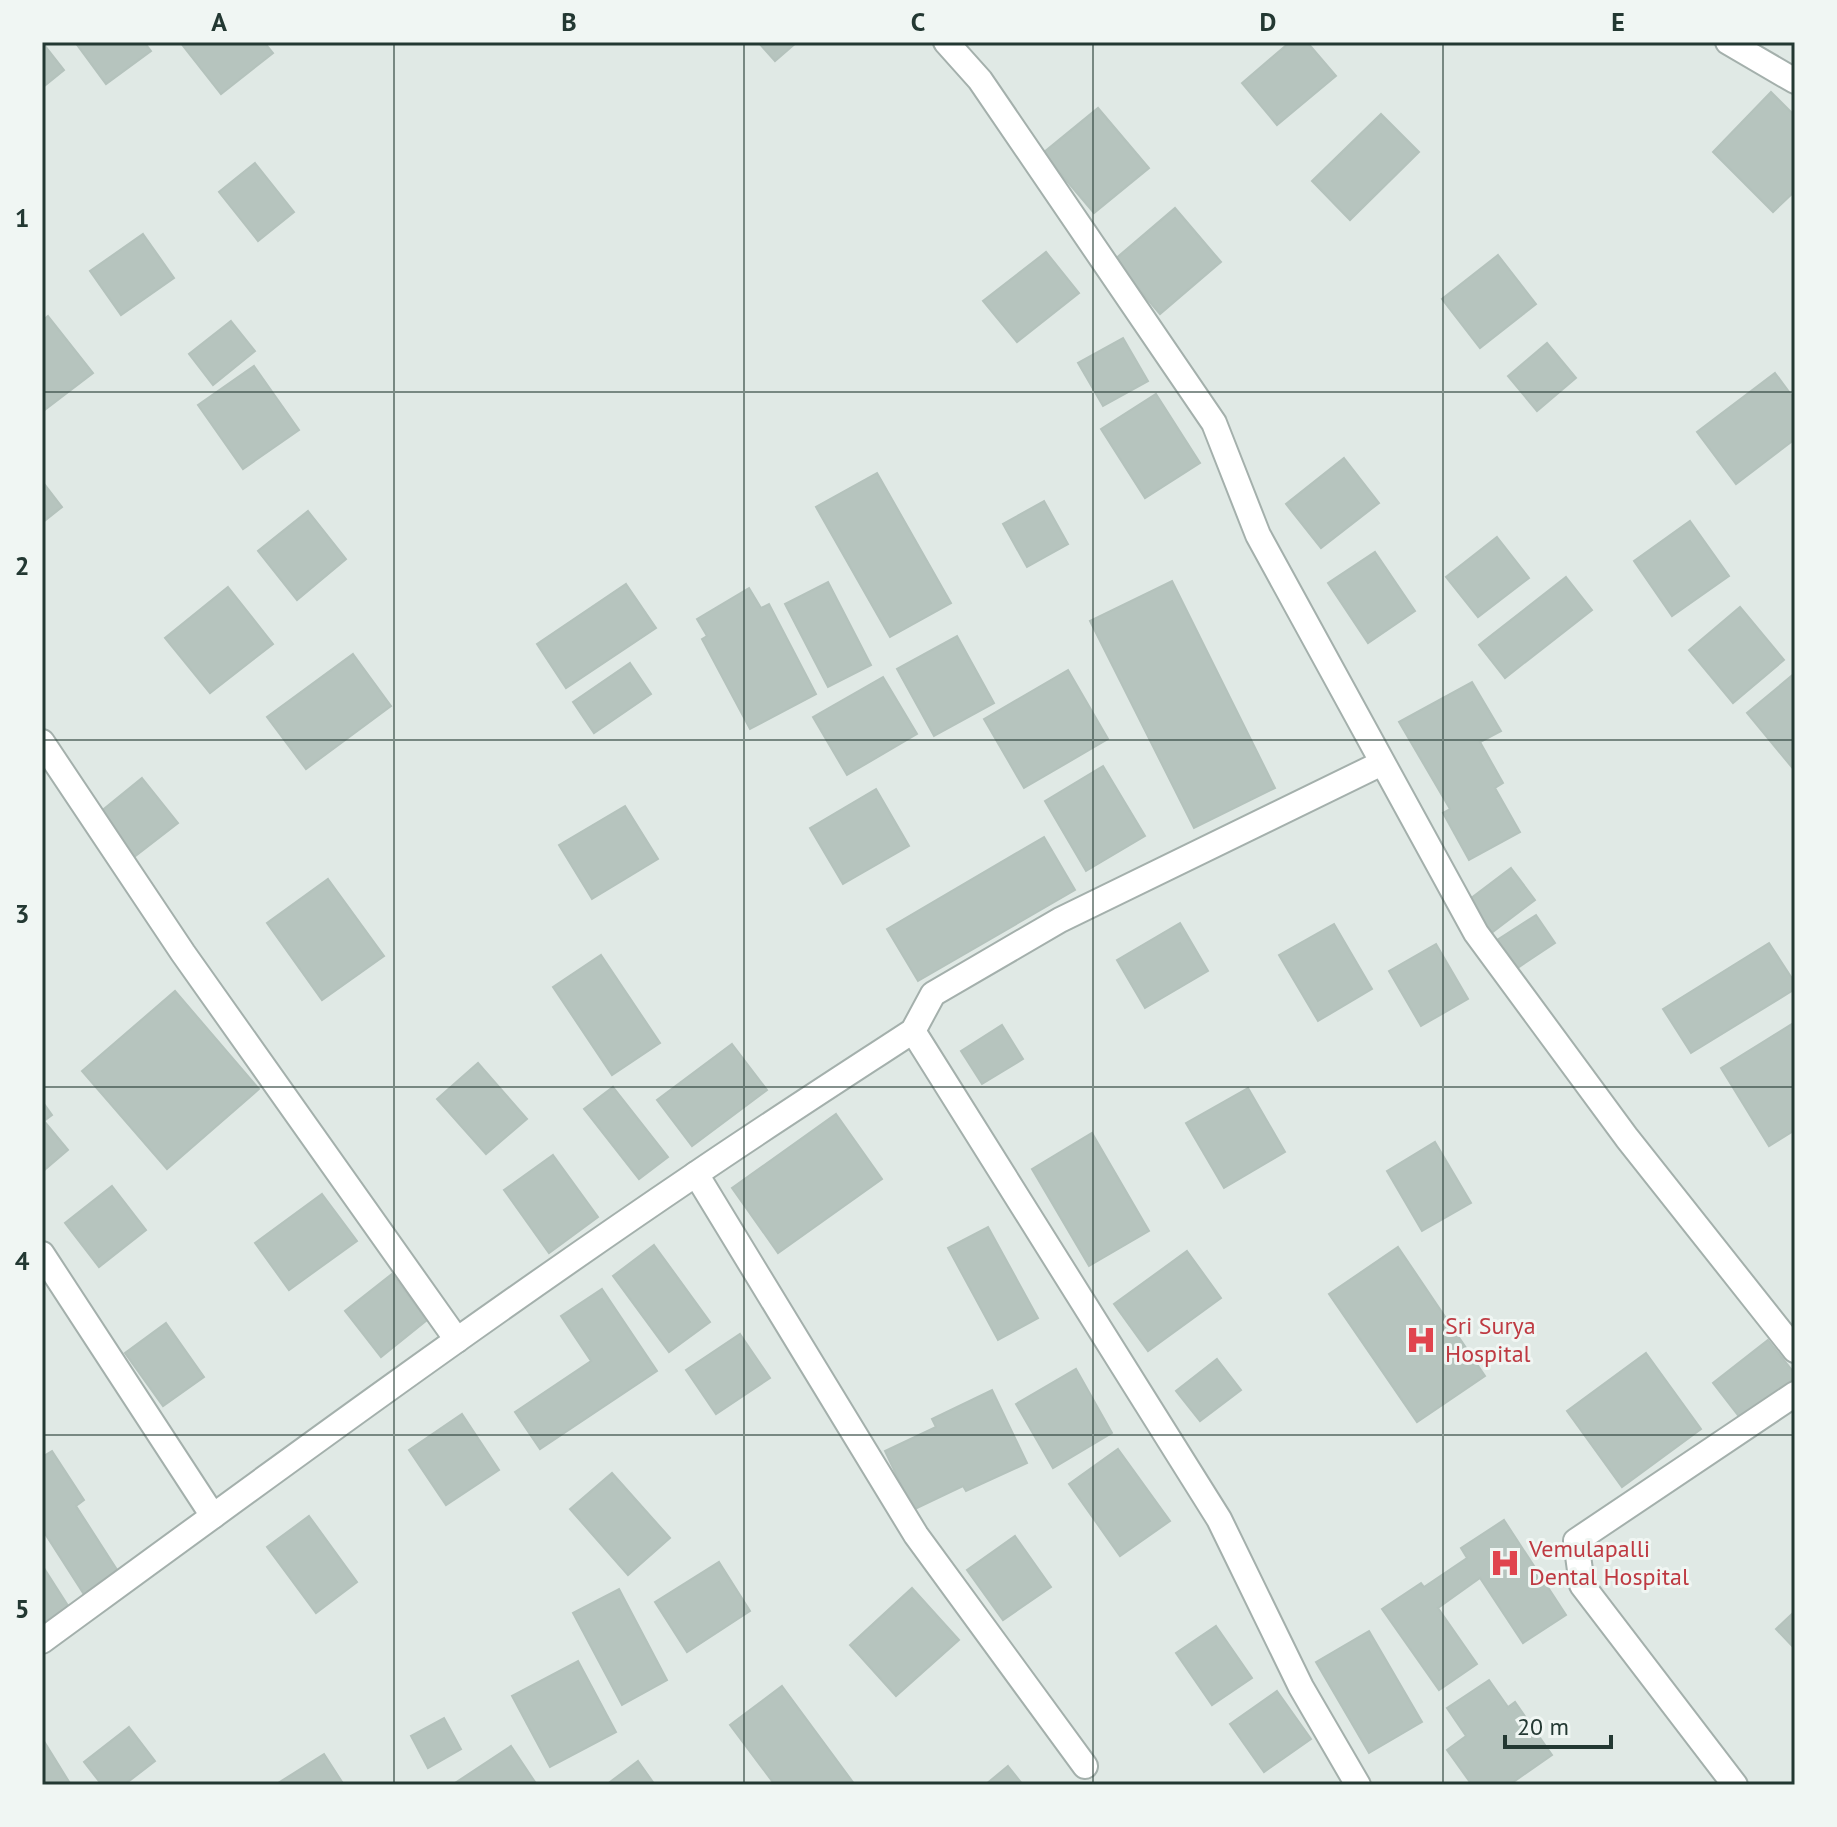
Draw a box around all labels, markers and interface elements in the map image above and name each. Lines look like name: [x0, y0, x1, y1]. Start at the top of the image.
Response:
text: A: [211, 5, 227, 38]
text: B: [561, 5, 577, 38]
text: C: [911, 5, 925, 38]
text: D: [1260, 5, 1276, 38]
text: E: [1611, 5, 1625, 38]
text: 1: [15, 201, 29, 234]
text: 2: [15, 549, 29, 582]
text: 3: [15, 897, 29, 930]
text: 4: [15, 1244, 30, 1277]
place label: Sri Surya Hospital: [1445, 1310, 1536, 1369]
hospital icon: Sri Surya Hospital: [1404, 1323, 1438, 1357]
place label: Vemulapalli Dental Hospital: [1528, 1533, 1689, 1592]
hospital icon: Vemulapalli Dental Hospital: [1488, 1546, 1522, 1580]
text: 5: [15, 1592, 29, 1625]
scale bar: [1505, 1699, 1611, 1749]
text: 20 m: [1517, 1711, 1569, 1742]

